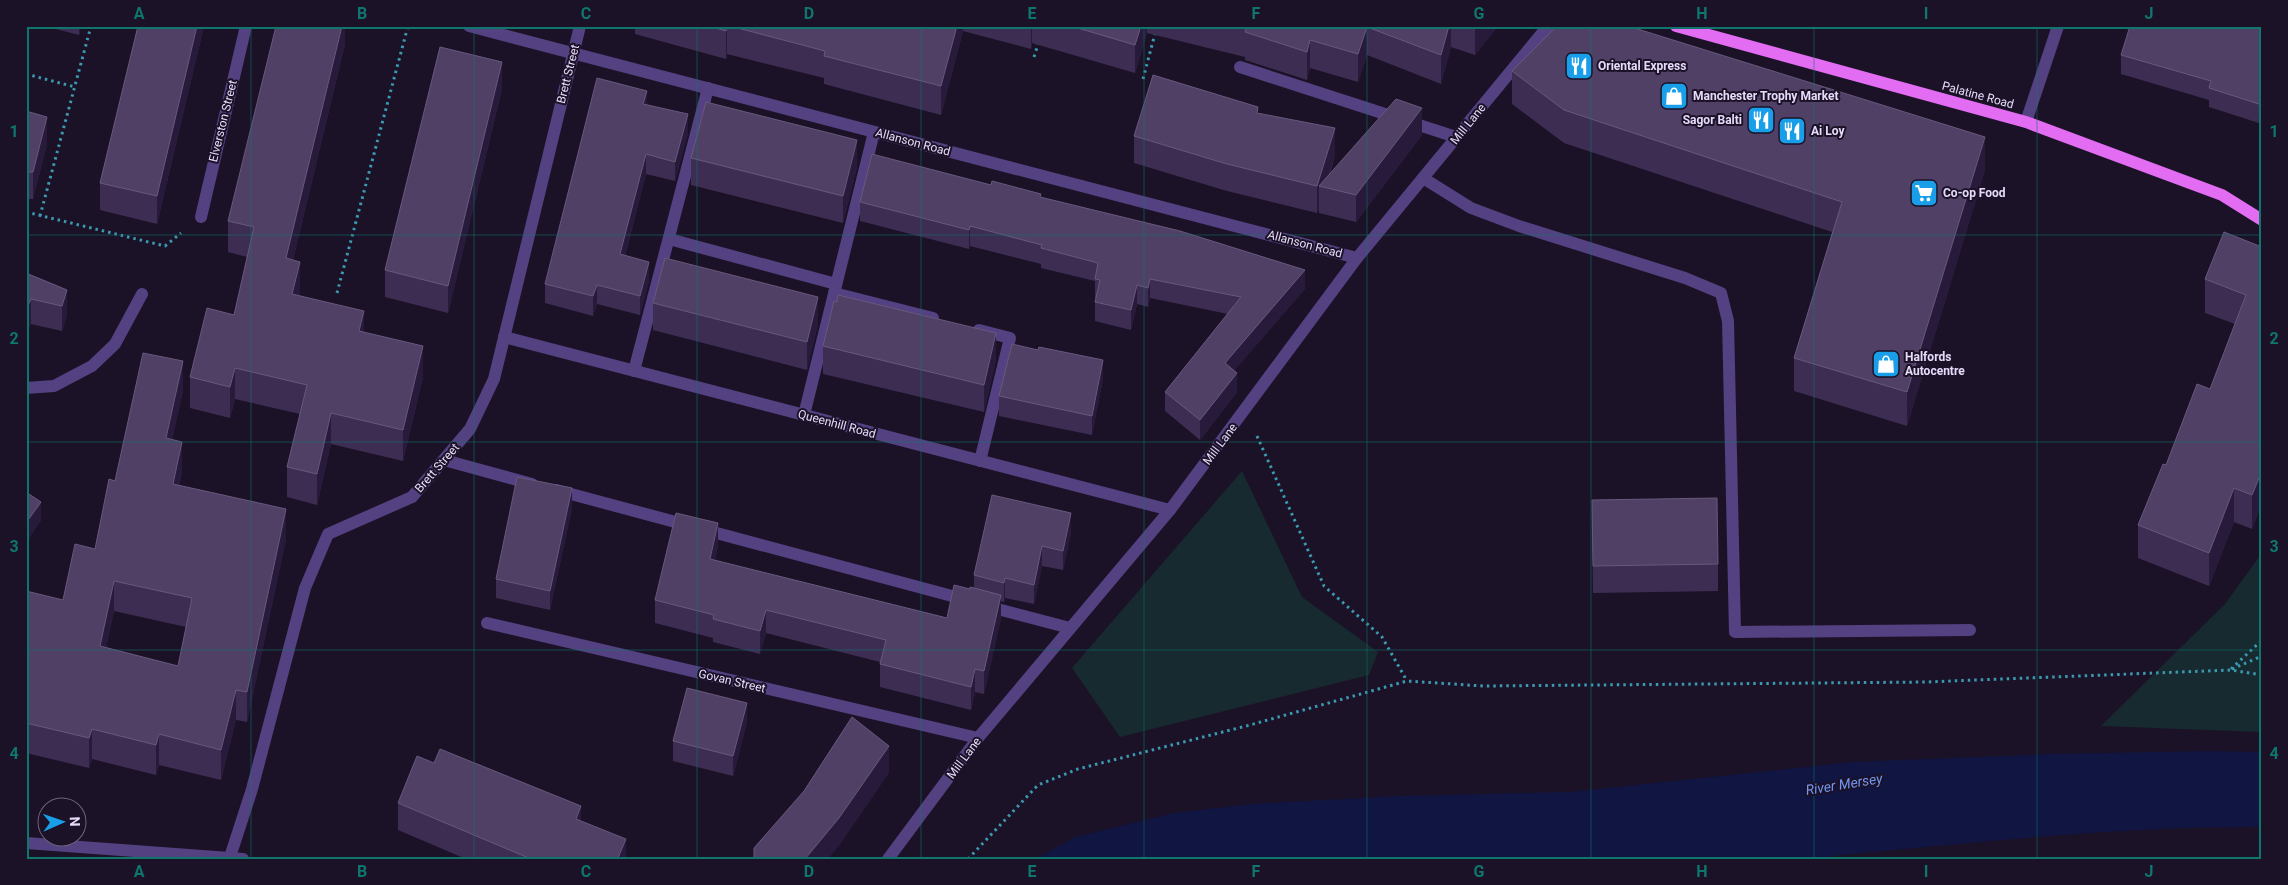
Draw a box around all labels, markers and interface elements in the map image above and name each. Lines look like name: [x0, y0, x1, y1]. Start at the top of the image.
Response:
text: A: [134, 4, 145, 23]
text: B: [357, 4, 367, 23]
text: C: [581, 4, 591, 23]
text: D: [804, 4, 814, 23]
text: E: [1028, 4, 1037, 23]
text: F: [1252, 4, 1261, 23]
text: G: [1474, 4, 1485, 23]
text: H: [1696, 4, 1708, 23]
text: I: [1924, 4, 1928, 23]
text: J: [2145, 4, 2153, 23]
street label: Brett Street: [554, 43, 582, 105]
restaurant icon: Oriental Express: [1564, 51, 1594, 81]
place label: Oriental Express: [1598, 59, 1686, 73]
street label: Elverston Street: [206, 78, 240, 163]
street label: Palatine Road: [1941, 79, 2015, 111]
shop icon: Manchester Trophy Market: [1659, 81, 1689, 111]
place label: Manchester Trophy Market: [1693, 89, 1839, 103]
street label: Mill Lane: [1447, 101, 1489, 147]
restaurant icon: Sagor Balti: [1746, 105, 1776, 135]
place label: Sagor Balti: [1683, 113, 1742, 127]
restaurant icon: Ai Loy: [1777, 116, 1807, 146]
text: 1: [9, 122, 19, 141]
text: 1: [2269, 122, 2279, 141]
place label: Ai Loy: [1811, 124, 1845, 138]
street label: Allanson Road: [874, 125, 952, 159]
supermarket icon: Co-op Food: [1909, 178, 1939, 208]
place label: Co-op Food: [1943, 186, 2006, 200]
street label: Allanson Road: [1266, 227, 1344, 261]
text: 2: [9, 329, 19, 348]
text: 2: [2269, 329, 2279, 348]
shop icon: Halfords Autocentre: [1871, 349, 1901, 379]
place label: Halfords Autocentre: [1905, 350, 1965, 378]
street label: Queenhill Road: [796, 407, 878, 441]
street label: Mill Lane: [1200, 421, 1240, 467]
street label: Brett Street: [412, 441, 462, 495]
text: 3: [9, 537, 19, 556]
text: 3: [2269, 537, 2279, 556]
street label: Govan Street: [697, 666, 767, 696]
street label: Mill Lane: [944, 735, 984, 781]
text: 4: [9, 744, 19, 763]
text: 4: [2269, 744, 2279, 763]
water label: River Mersey: [1804, 770, 1884, 798]
north arrow: [38, 798, 88, 848]
text: N: [67, 816, 83, 827]
text: A: [134, 862, 145, 881]
text: B: [357, 862, 367, 881]
text: C: [581, 862, 591, 881]
text: D: [804, 862, 814, 881]
text: E: [1028, 862, 1037, 881]
text: F: [1252, 862, 1261, 881]
text: G: [1474, 862, 1485, 881]
text: H: [1696, 862, 1708, 881]
text: I: [1924, 862, 1928, 881]
text: J: [2145, 862, 2153, 881]

